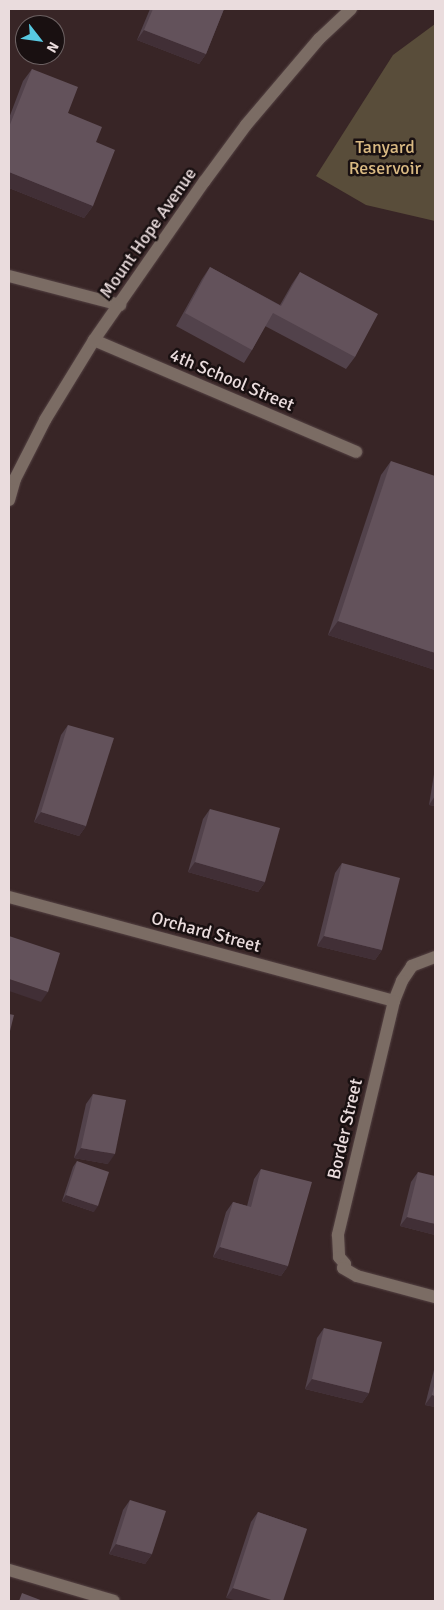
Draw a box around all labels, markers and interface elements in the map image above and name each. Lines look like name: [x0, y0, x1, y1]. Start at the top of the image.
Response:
north arrow: [15, 15, 65, 65]
text: N: [43, 39, 62, 56]
park label: Tanyard Reservoir: [349, 137, 421, 180]
street label: Mount Hope Avenue: [95, 164, 201, 302]
street label: 4th School Street: [167, 344, 297, 416]
street label: Orchard Street: [149, 907, 263, 957]
street label: Border Street: [323, 1077, 367, 1181]

